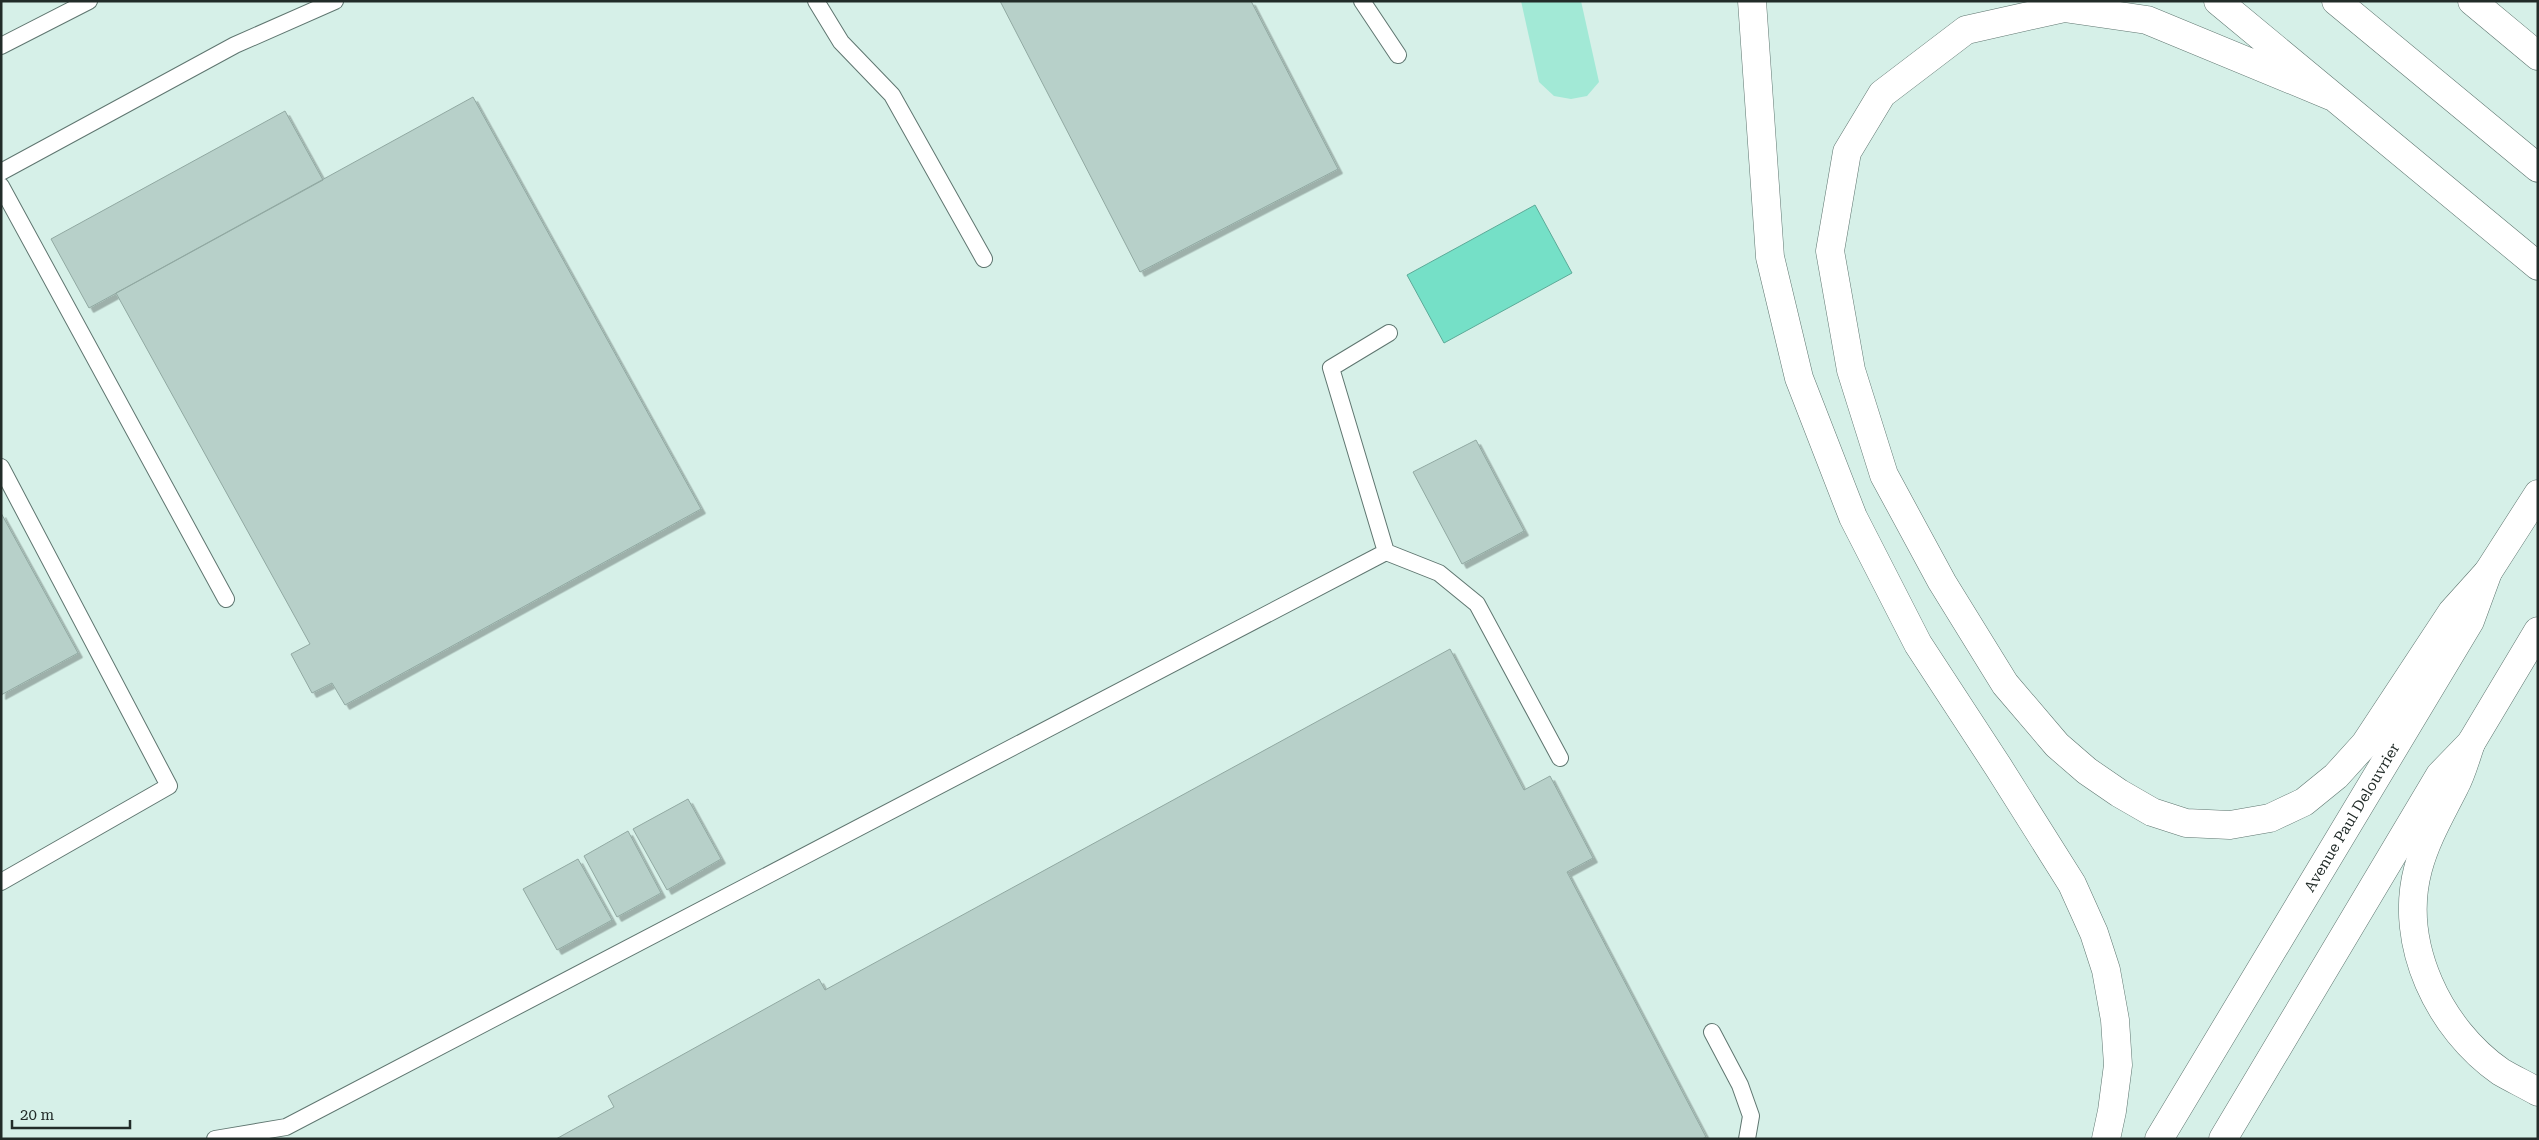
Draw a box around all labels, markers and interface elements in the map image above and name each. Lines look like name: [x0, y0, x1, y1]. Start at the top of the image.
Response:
street label: Avenue Paul Delouvrier: [2301, 740, 2403, 895]
scale bar: [12, 1098, 130, 1130]
text: 20 m: [20, 1106, 55, 1124]

